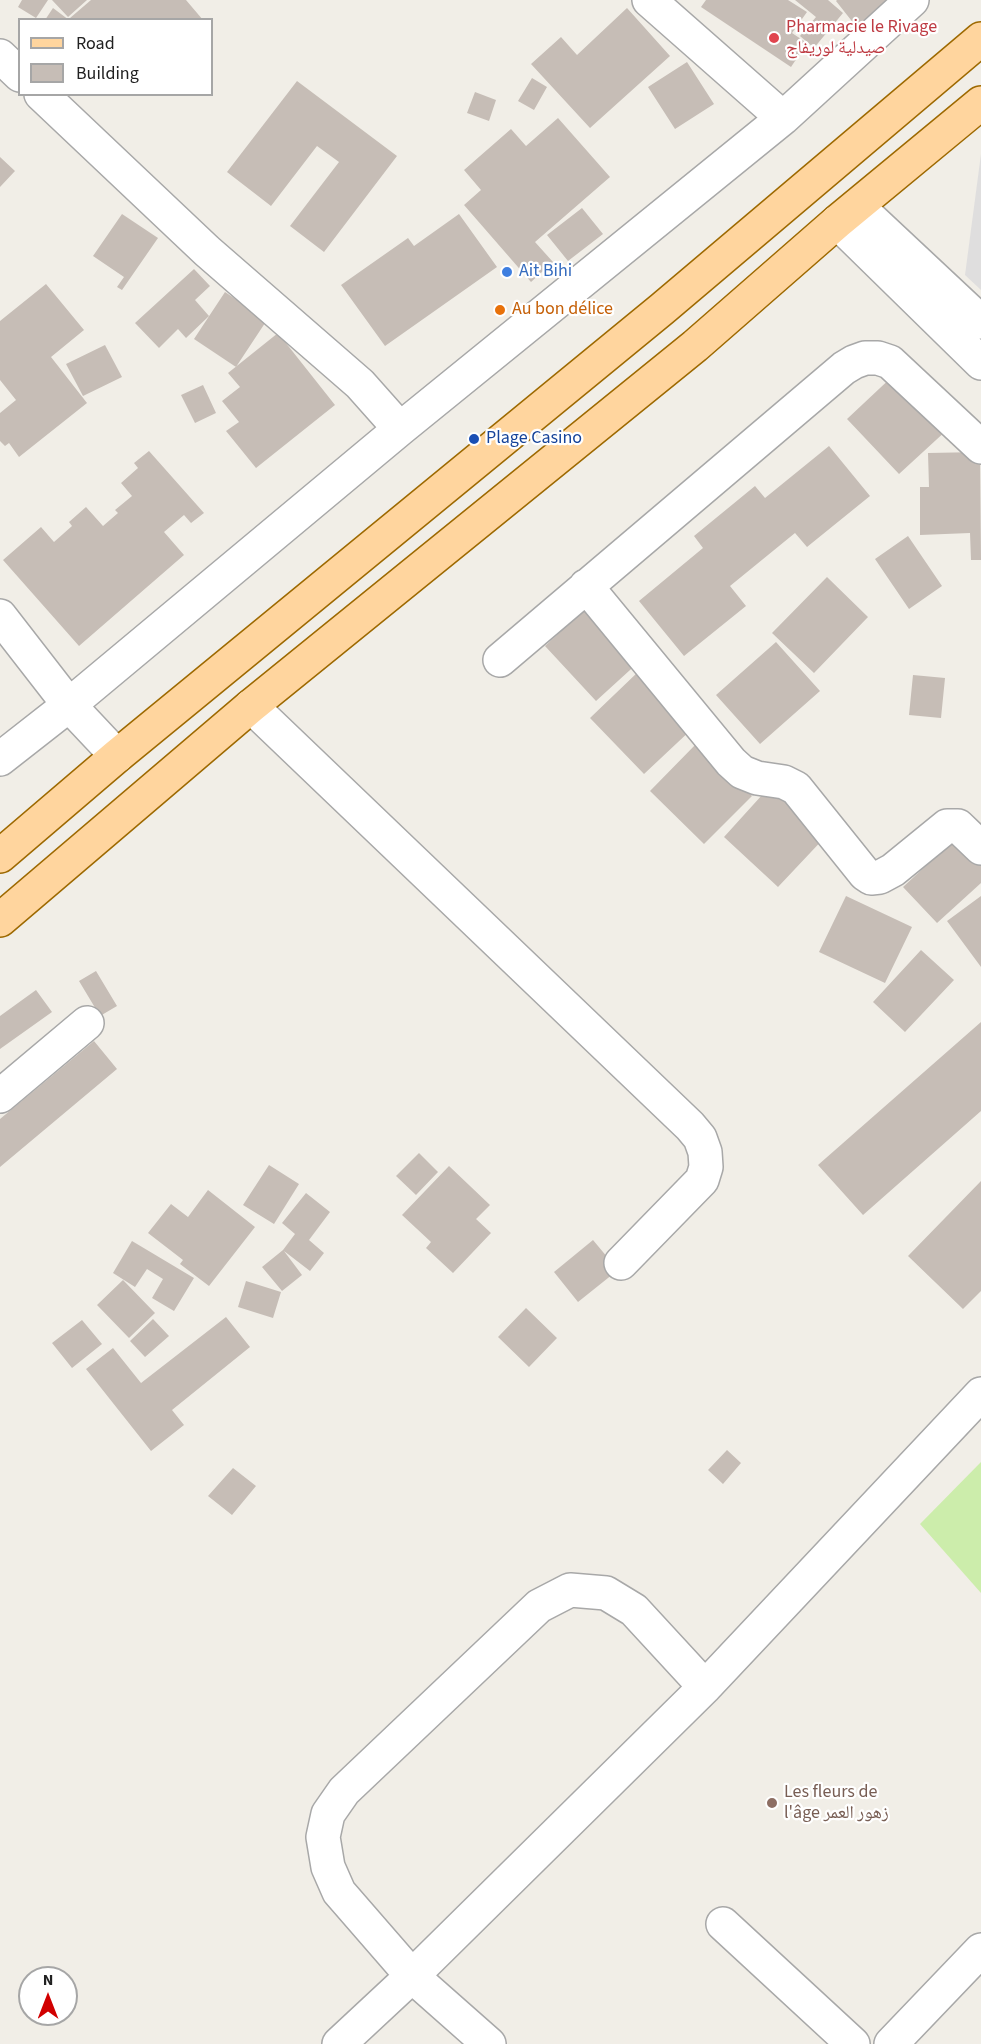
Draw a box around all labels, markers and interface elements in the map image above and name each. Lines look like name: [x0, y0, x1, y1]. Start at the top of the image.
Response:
place label: Pharmacie le Rivage صيدلية لوريفاج: [786, 17, 937, 60]
legend: [18, 18, 213, 96]
text: Road: [76, 31, 115, 56]
marker: Pharmacie le Rivage صيدلية لوريفاج: [767, 31, 781, 45]
text: Building: [76, 61, 139, 86]
place label: Ait Bihi: [519, 261, 572, 283]
marker: Ait Bihi: [500, 265, 514, 279]
place label: Au bon délice: [512, 299, 613, 321]
marker: Au bon délice: [493, 303, 507, 317]
place label: Plage Casino: [486, 428, 582, 450]
marker: Plage Casino: [467, 432, 481, 446]
place label: Les fleurs de l'âge زهور العمر: [784, 1782, 889, 1824]
marker: Les fleurs de l'âge زهور العمر: [765, 1796, 779, 1810]
north arrow: [18, 1966, 78, 2026]
text: N: [43, 1969, 53, 1991]

